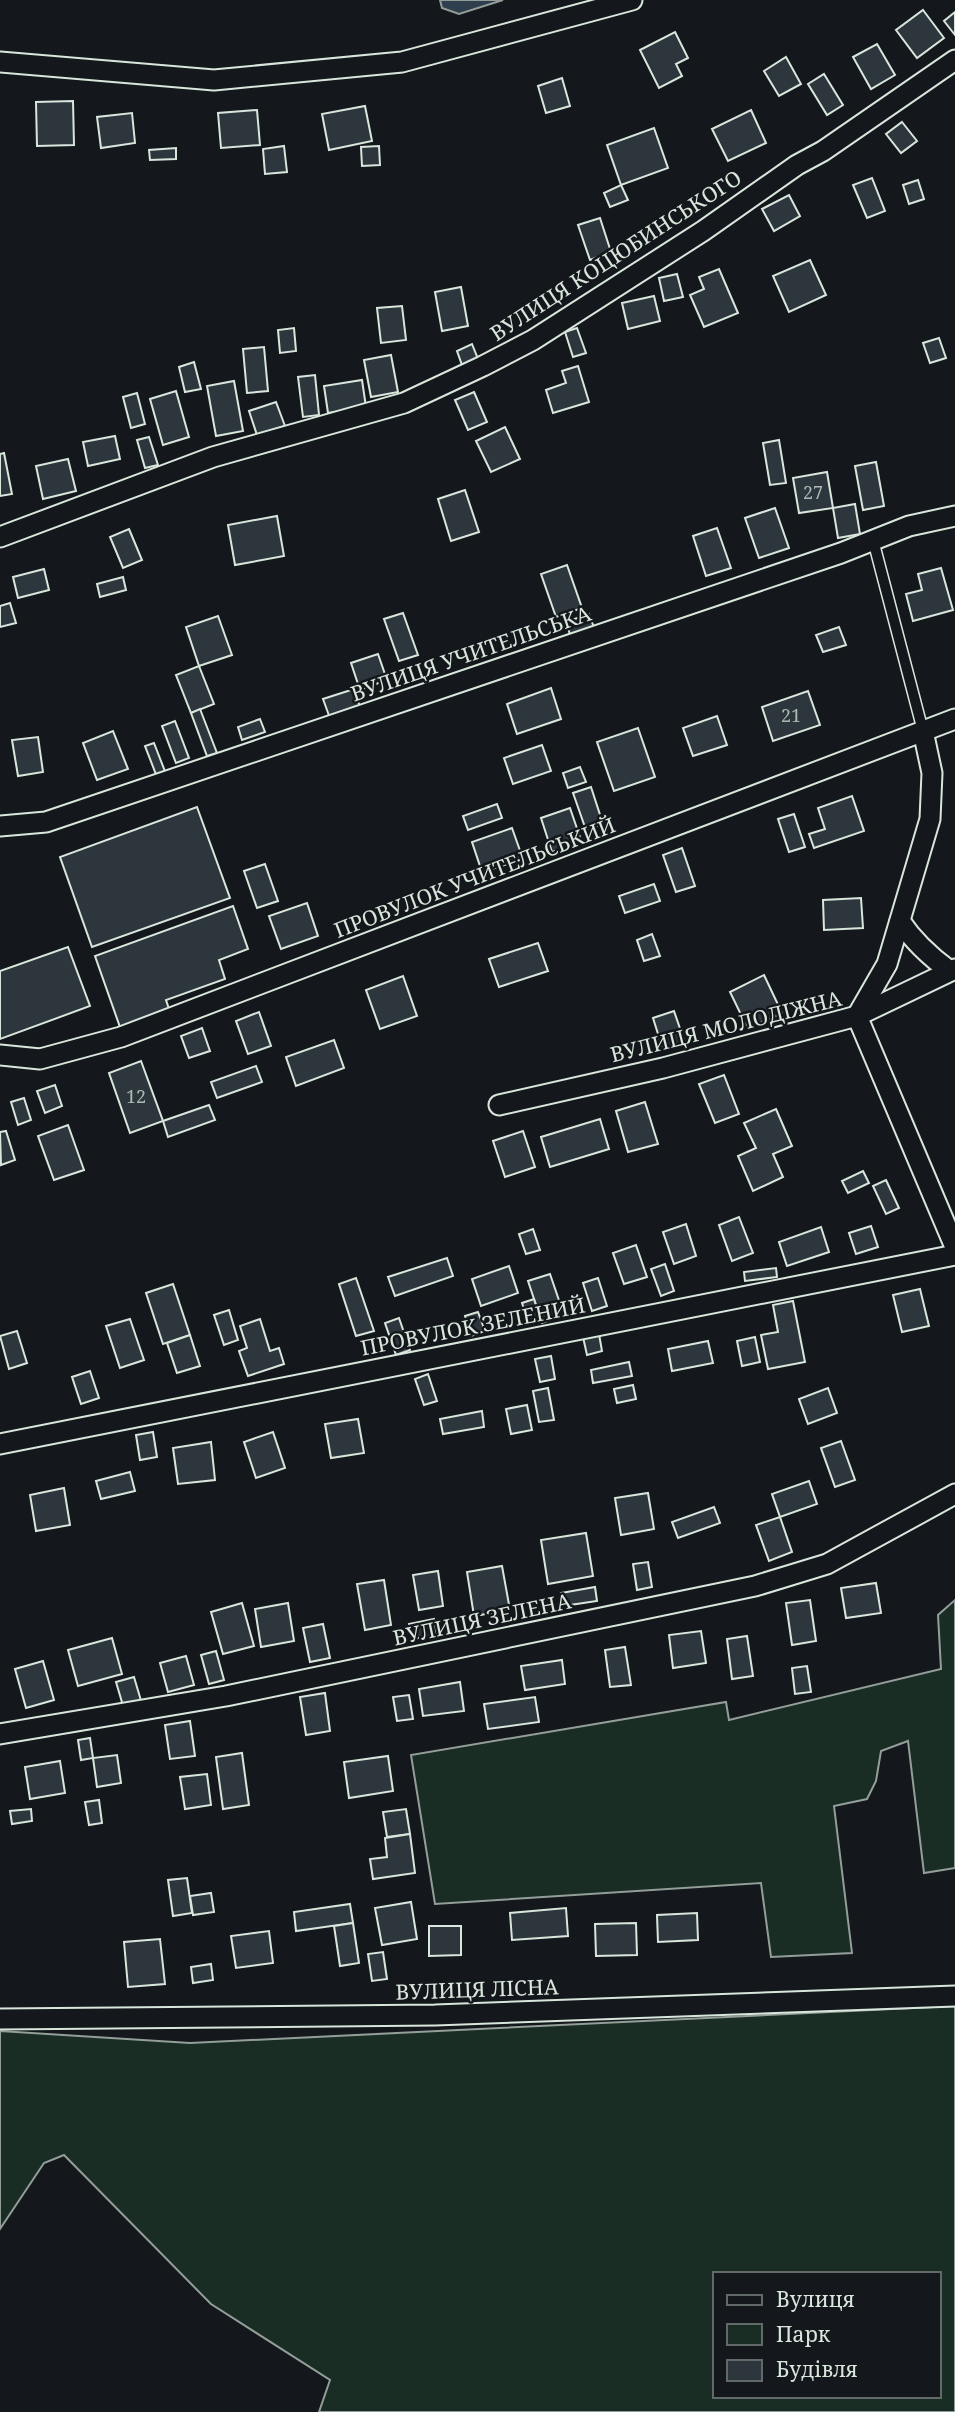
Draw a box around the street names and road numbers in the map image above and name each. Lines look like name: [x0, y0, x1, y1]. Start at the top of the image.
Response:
street label: ВУЛИЦЯ КОЦЮБИНСЬКОГО: [484, 163, 747, 347]
street label: ВУЛИЦЯ УЧИТЕЛЬСЬКА: [347, 599, 595, 707]
street label: ПРОВУЛОК УЧИТЕЛЬСЬКИЙ: [330, 810, 619, 944]
street label: ВУЛИЦЯ МОЛОДІЖНА: [607, 984, 845, 1068]
street label: ПРОВУЛОК ЗЕЛЕНИЙ: [358, 1290, 588, 1362]
street label: ВУЛИЦЯ ЗЕЛЕНА: [390, 1586, 574, 1652]
street label: ВУЛИЦЯ ЛІСНА: [395, 1972, 559, 2006]

